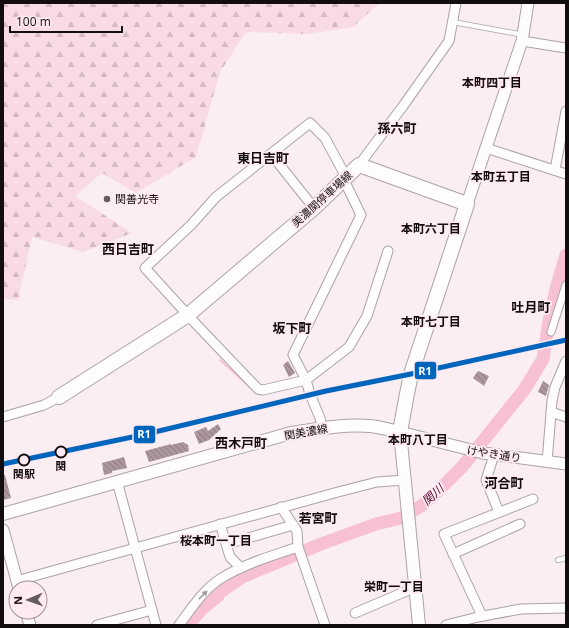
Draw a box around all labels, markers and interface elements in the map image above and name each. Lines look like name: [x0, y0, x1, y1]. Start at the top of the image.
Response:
scale bar: [10, 8, 122, 34]
text: 100 m: [16, 13, 51, 30]
district label: 本町四丁目: [462, 74, 522, 91]
district label: 孫六町: [377, 119, 417, 137]
district label: 東日吉町: [237, 149, 289, 167]
street label: 美濃関停車場線: [288, 167, 355, 230]
district label: 本町五丁目: [471, 168, 531, 185]
place label: 関善光寺: [115, 191, 159, 206]
marker: 関善光寺: [102, 194, 112, 204]
district label: 本町六丁目: [401, 220, 461, 237]
district label: 西日吉町: [102, 240, 154, 258]
district label: 吐月町: [511, 298, 551, 316]
district label: 本町七丁目: [401, 313, 461, 330]
district label: 坂下町: [272, 319, 312, 337]
line badge: R1: [414, 361, 437, 380]
text: R1: [418, 363, 432, 378]
street label: 関美濃線: [283, 420, 329, 443]
line badge: R1: [133, 425, 156, 444]
text: R1: [137, 426, 151, 441]
district label: 本町八丁目: [388, 431, 448, 448]
district label: 西木戸町: [215, 434, 267, 452]
street label: けやき通り: [466, 442, 522, 465]
marker: 関: [54, 445, 68, 459]
marker: 関駅: [17, 453, 31, 467]
place label: 関: [56, 458, 67, 473]
place label: 関駅: [13, 466, 35, 481]
district label: 河合町: [484, 474, 524, 492]
water label: 関川: [418, 479, 449, 509]
district label: 若宮町: [298, 509, 338, 527]
district label: 桜本町一丁目: [180, 532, 252, 549]
district label: 栄町一丁目: [364, 578, 424, 595]
north arrow: [8, 580, 48, 620]
one-way arrow: [198, 590, 208, 600]
text: N: [10, 596, 25, 605]

